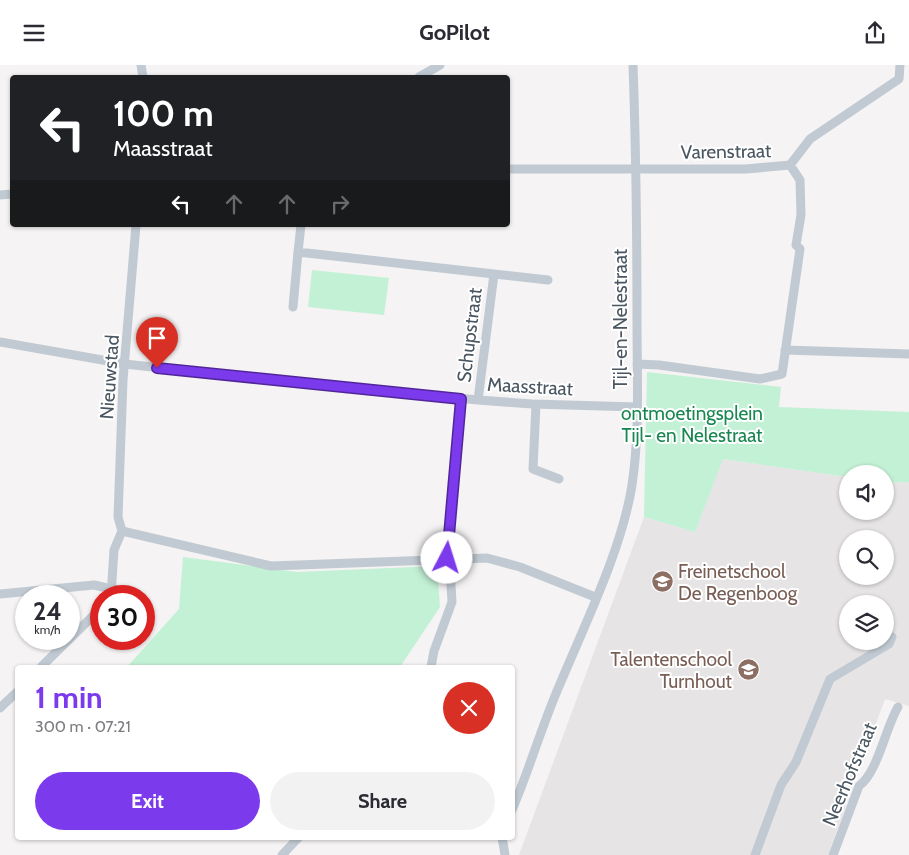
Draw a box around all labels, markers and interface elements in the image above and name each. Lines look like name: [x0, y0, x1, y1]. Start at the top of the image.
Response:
icon: menu: [20, 19, 48, 47]
text: GoPilot: [419, 19, 490, 46]
icon: share: [861, 19, 889, 47]
text: 100 m: [113, 92, 214, 135]
icon: left: [30, 95, 95, 160]
text: Maasstraat: [113, 135, 213, 162]
street label: Varenstraat: [680, 139, 772, 164]
icon: left: [167, 190, 195, 218]
icon: ahead: [220, 190, 248, 218]
icon: ahead: [273, 190, 301, 218]
icon: right: [326, 190, 354, 218]
street label: Tijl-en-Nelestraat: [609, 248, 632, 389]
street label: Schupstraat: [452, 286, 487, 384]
pin: [136, 317, 178, 368]
icon: arrive: [143, 324, 171, 352]
street label: Nieuwstad: [95, 334, 124, 420]
street label: Maasstraat: [486, 373, 574, 400]
park label: ontmoetingsplein Tijl- en Nelestraat: [621, 402, 763, 447]
map controls: [839, 465, 894, 650]
button: sound: [839, 465, 894, 520]
button: search: [839, 530, 894, 585]
position arrow: [420, 531, 472, 583]
place label: Freinetschool De Regenboog: [678, 560, 798, 605]
school or university icon: Freinetschool De Regenboog: [650, 570, 674, 594]
speed limit sign: 30: [90, 585, 155, 650]
button: layers: [839, 595, 894, 650]
text: 24: [33, 596, 62, 626]
text: km/h: [34, 622, 61, 637]
place label: Talentenschool Turnhout: [610, 648, 733, 693]
school or university icon: Talentenschool Turnhout: [736, 658, 760, 682]
text: 1 min: [35, 679, 103, 716]
button: close: [443, 682, 495, 734]
text: 300 m · 07:21: [35, 717, 131, 736]
street label: Neerhofstraat: [817, 718, 882, 829]
button: Exit: [35, 772, 260, 830]
button: Share: [270, 772, 495, 830]

